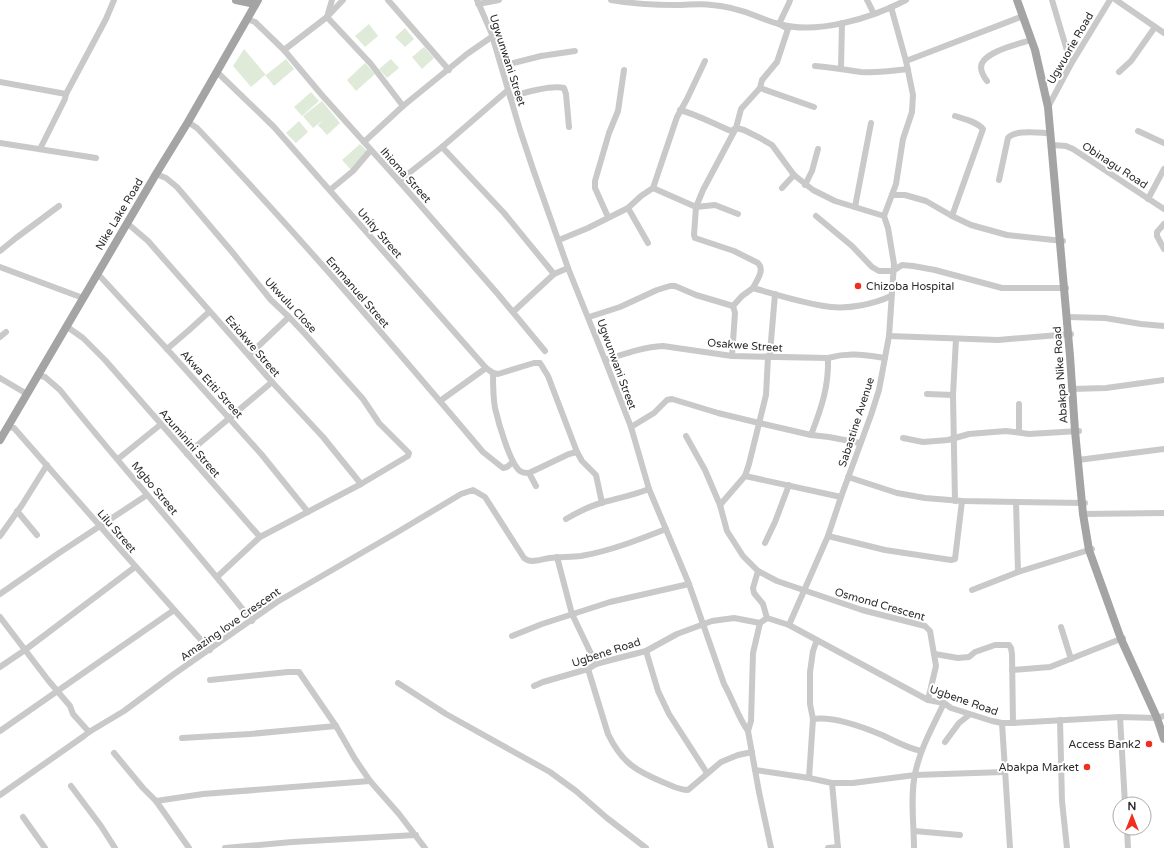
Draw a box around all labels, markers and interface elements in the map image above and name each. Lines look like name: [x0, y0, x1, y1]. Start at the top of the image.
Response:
street label: Ugwuorie Road: [1045, 10, 1096, 87]
street label: Ugwunwani Street: [487, 13, 528, 108]
street label: Obinagu Road: [1080, 139, 1150, 191]
street label: Ihioma Street: [377, 145, 434, 206]
street label: Nike Lake Road: [93, 176, 146, 253]
street label: Unity Street: [354, 206, 405, 261]
street label: Emmanuel Street: [323, 254, 392, 331]
street label: Ukwulu Close: [262, 275, 319, 336]
place label: Chizoba Hospital: [866, 280, 954, 293]
marker: Chizoba Hospital: [853, 281, 863, 291]
street label: Eziokwe Street: [222, 313, 283, 380]
street label: Ugwunwani Street: [594, 317, 639, 411]
street label: Abakpa Nike Road: [1051, 326, 1070, 424]
street label: Osakwe Street: [707, 336, 783, 355]
street label: Akwa Etiti Street: [178, 348, 246, 421]
street label: Sabastine Avenue: [836, 376, 877, 469]
street label: Azuminini Street: [156, 406, 223, 480]
street label: Mgbo Street: [129, 459, 181, 518]
street label: Lilu Street: [94, 507, 139, 556]
street label: Amazing love Crescent: [178, 585, 283, 664]
street label: Osmond Crescent: [833, 585, 927, 624]
street label: Ugbene Road: [570, 635, 642, 670]
street label: Ugbene Road: [928, 683, 1000, 718]
place label: Access Bank2: [1068, 738, 1141, 751]
marker: Access Bank2: [1144, 739, 1154, 749]
place label: Abakpa Market: [998, 761, 1079, 774]
marker: Abakpa Market: [1082, 762, 1092, 772]
north arrow: [1112, 796, 1152, 836]
text: N: [1128, 800, 1136, 813]

